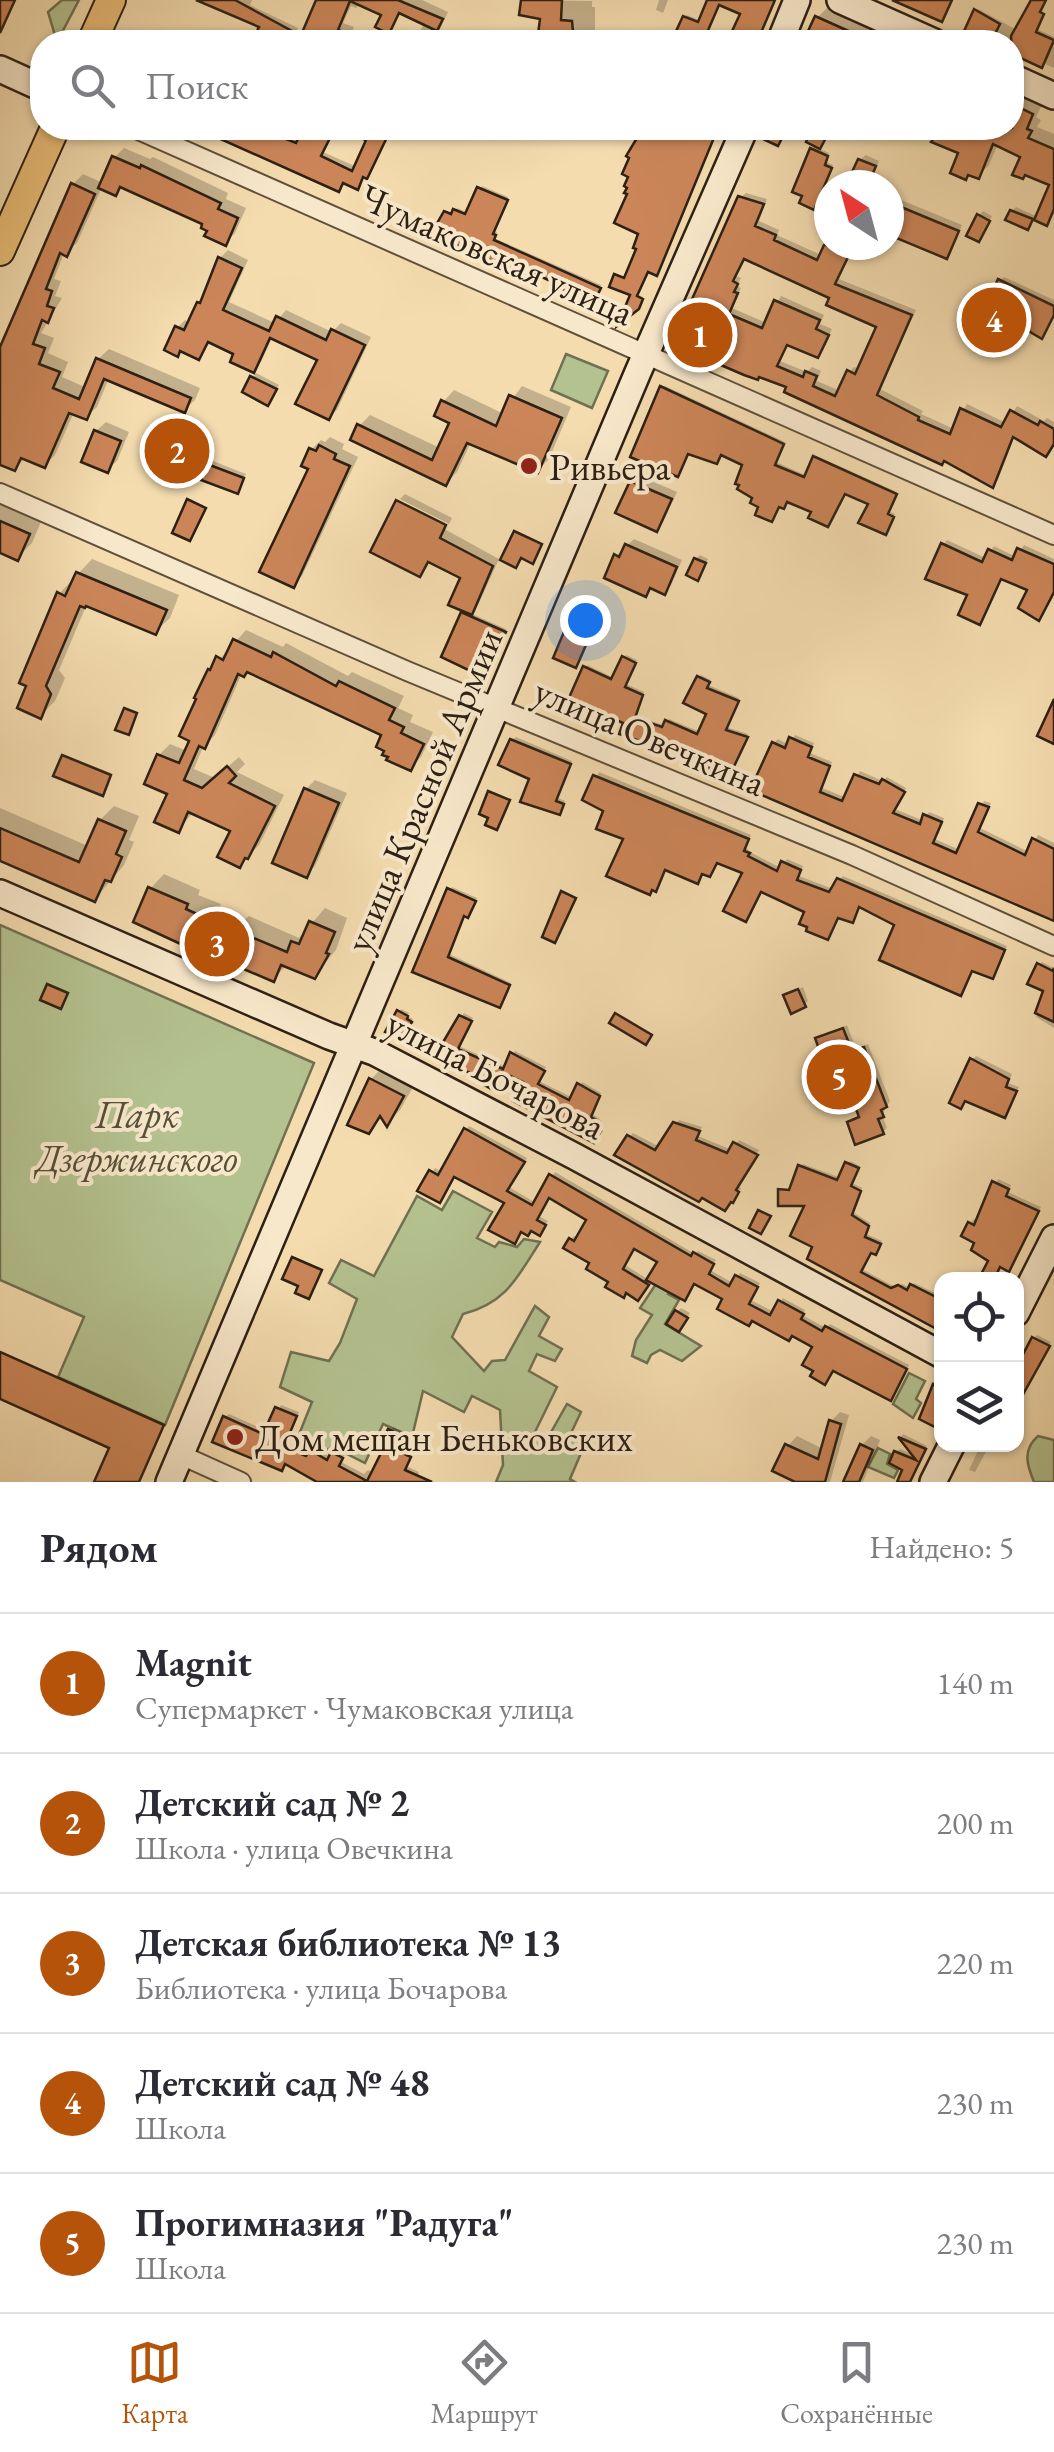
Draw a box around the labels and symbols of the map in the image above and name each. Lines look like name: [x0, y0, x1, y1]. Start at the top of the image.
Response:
north arrow: [814, 170, 904, 260]
street label: Чумаковская улица: [352, 172, 642, 337]
pin: 4: [962, 282, 1026, 358]
pin: 1: [668, 298, 732, 372]
pin: 2: [144, 414, 210, 488]
place label: Ривьера: [549, 442, 671, 491]
marker: Ривьера: [518, 455, 540, 477]
your location: [560, 595, 611, 646]
street label: улица Красной Армии: [333, 621, 513, 959]
street label: улица Овечкина: [527, 665, 774, 807]
pin: 3: [184, 906, 250, 982]
street label: улица Бочарова: [378, 998, 615, 1151]
pin: 5: [806, 1040, 872, 1114]
park label: Парк Дзержинского: [33, 1089, 238, 1182]
place label: Дом мещан Беньковских: [255, 1413, 633, 1462]
marker: Дом мещан Беньковских: [224, 1426, 246, 1448]

